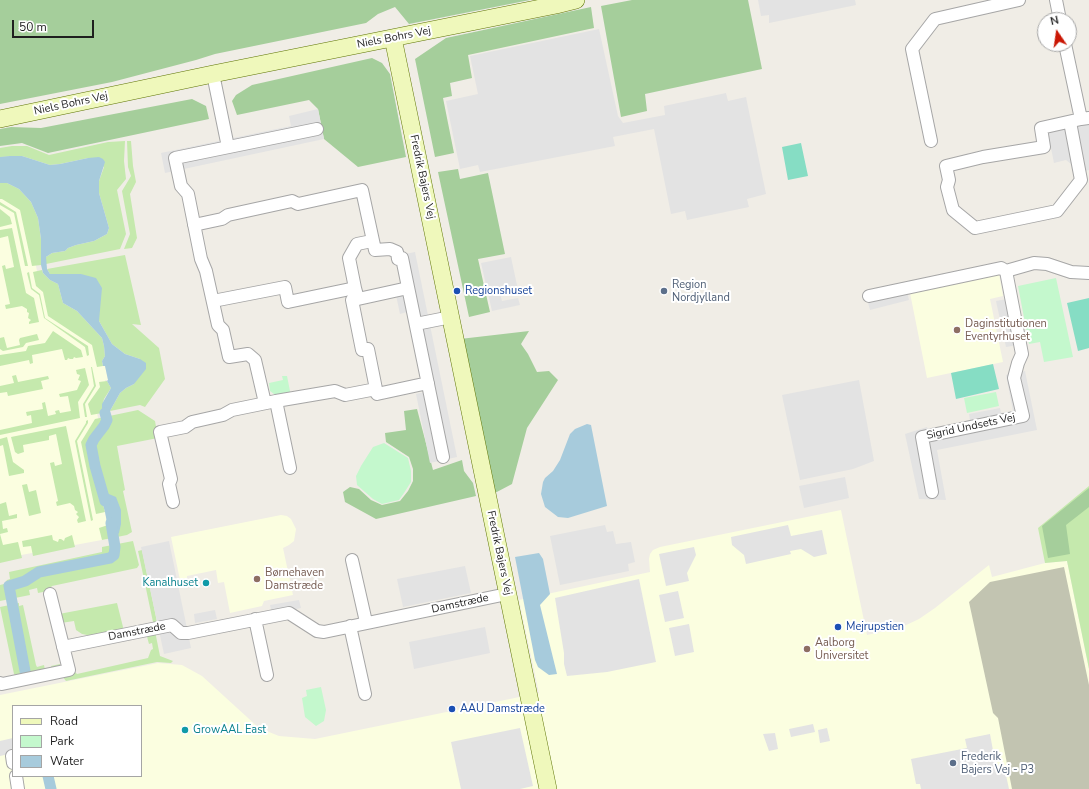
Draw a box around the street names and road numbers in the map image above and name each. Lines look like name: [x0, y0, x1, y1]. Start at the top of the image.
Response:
street label: Niels Bohrs Vej: [356, 24, 432, 52]
street label: Niels Bohrs Vej: [33, 90, 109, 118]
street label: Fredrik Bajers Vej: [407, 134, 437, 220]
street label: Sigrid Undsets Vej: [925, 411, 1017, 443]
street label: Fredrik Bajers Vej: [484, 510, 514, 596]
street label: Damstræde: [430, 592, 490, 616]
street label: Damstræde: [107, 620, 167, 644]

